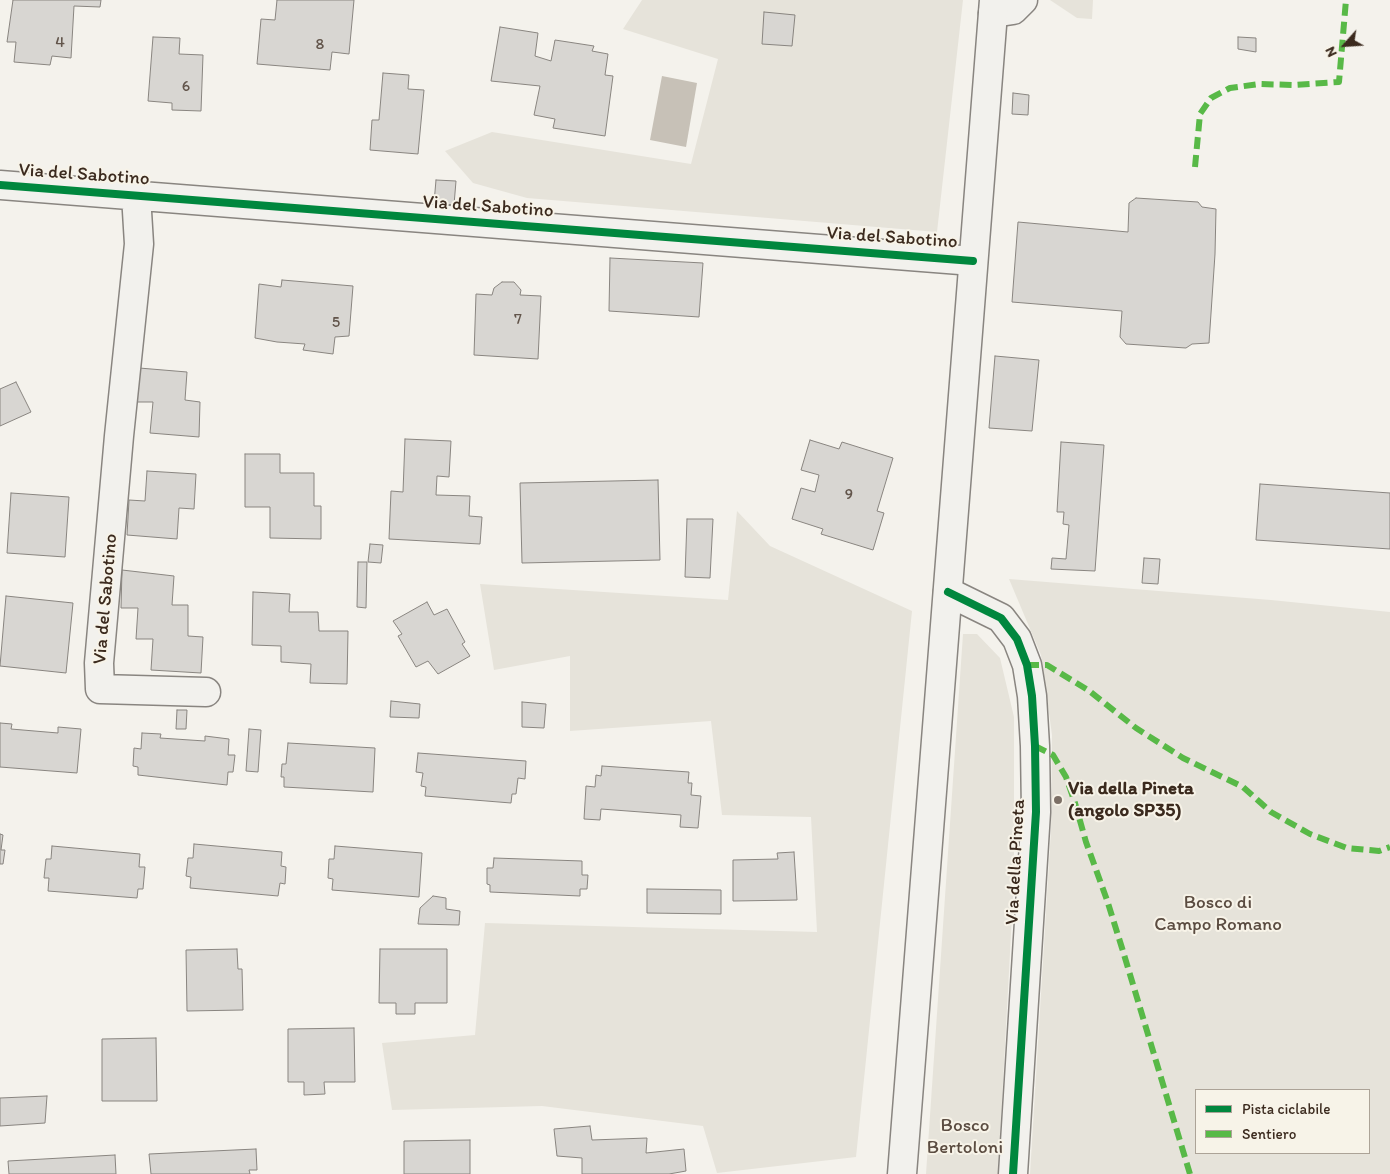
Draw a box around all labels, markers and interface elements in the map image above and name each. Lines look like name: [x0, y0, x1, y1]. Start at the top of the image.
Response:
north arrow: [1320, 20, 1370, 70]
house number: 4: [55, 33, 65, 53]
house number: 8: [316, 35, 324, 55]
text: N: [1321, 44, 1341, 60]
house number: 6: [182, 77, 190, 97]
street label: Via del Sabotino: [18, 159, 150, 191]
street label: Via del Sabotino: [422, 191, 554, 223]
street label: Via del Sabotino: [826, 222, 958, 254]
house number: 7: [514, 310, 522, 330]
house number: 5: [332, 313, 340, 333]
house number: 9: [845, 485, 853, 505]
street label: Via del Sabotino: [89, 533, 123, 665]
place label: Via della Pineta (angolo SP35): [1068, 778, 1194, 822]
marker: Via della Pineta (angolo SP35): [1052, 794, 1064, 806]
street label: Via della Pineta: [1001, 799, 1031, 925]
park label: Bosco di Campo Romano: [1154, 892, 1282, 936]
legend: [1195, 1089, 1370, 1154]
text: Pista ciclabile: [1242, 1100, 1331, 1118]
park label: Bosco Bertoloni: [927, 1115, 1003, 1159]
text: Sentiero: [1242, 1125, 1296, 1143]

